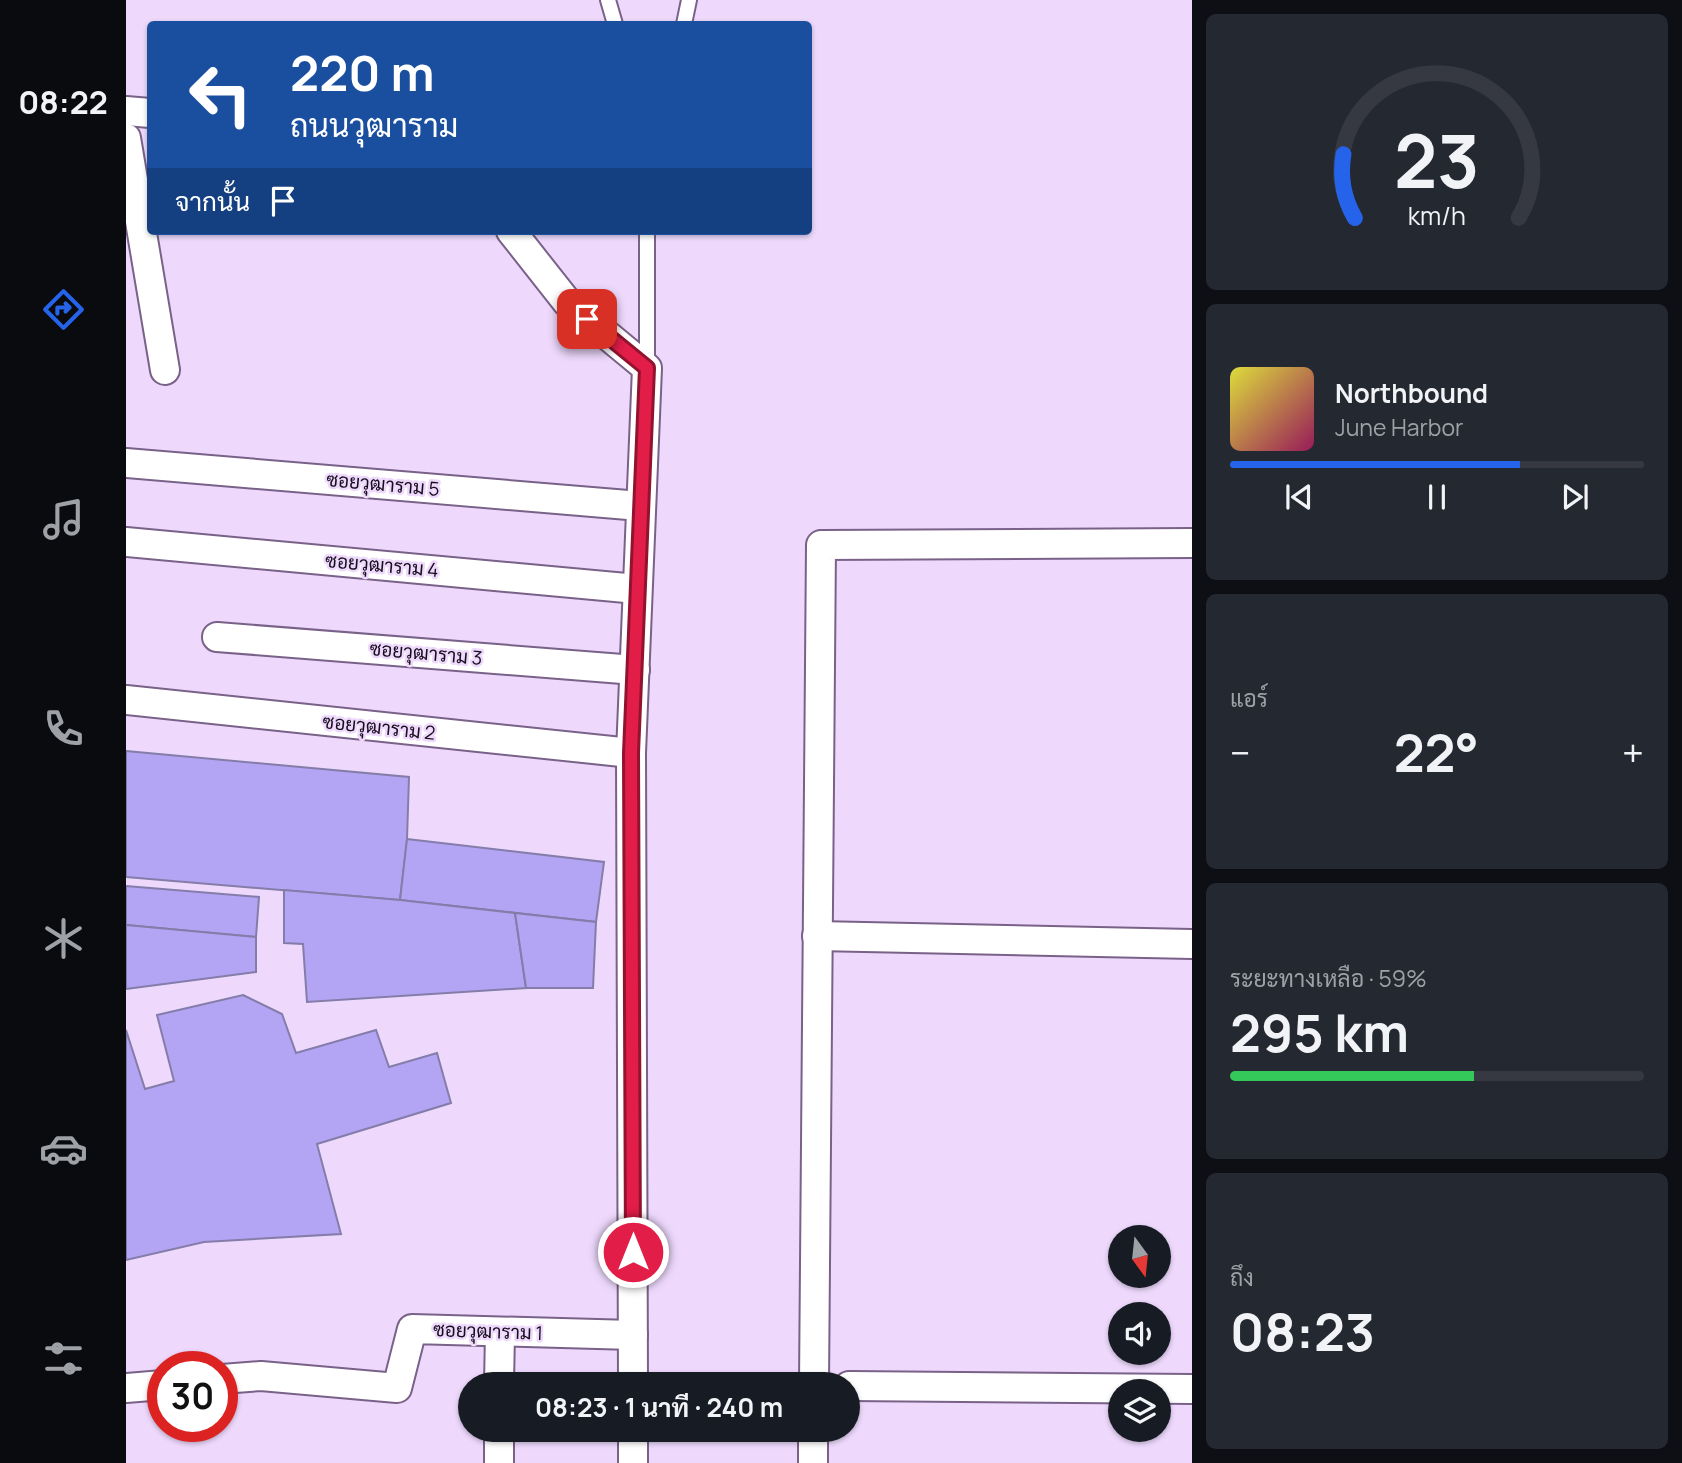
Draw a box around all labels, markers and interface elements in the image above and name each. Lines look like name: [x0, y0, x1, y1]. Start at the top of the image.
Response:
text: 220 m: [290, 39, 434, 106]
icon: left: [175, 49, 266, 140]
text: 08:22: [18, 80, 108, 124]
text: ถนนวุฒาราม: [290, 103, 459, 147]
text: 23: [1394, 110, 1480, 210]
icon: arrive: [264, 182, 302, 220]
text: จากนั้น: [175, 183, 250, 219]
text: km/h: [1408, 198, 1466, 233]
icon: directions: [39, 285, 88, 334]
pin: [557, 289, 617, 349]
icon: arrive: [568, 300, 606, 338]
text: Northbound: [1335, 375, 1488, 411]
text: June Harbor: [1335, 411, 1463, 443]
street label: ซอยวุฒาราม 5: [325, 466, 441, 502]
icon: previous: [1280, 478, 1318, 516]
icon: pause: [1418, 478, 1456, 516]
icon: next: [1556, 478, 1594, 516]
icon: music: [39, 495, 88, 544]
street label: ซอยวุฒาราม 4: [324, 547, 440, 583]
street label: ซอยวุฒาราม 3: [369, 635, 483, 671]
text: แอร์: [1230, 682, 1268, 714]
icon: phone: [39, 704, 88, 753]
street label: ซอยวุฒาราม 2: [321, 708, 437, 746]
text: 22°: [1394, 717, 1479, 788]
text: −: [1230, 726, 1251, 778]
text: +: [1622, 726, 1644, 778]
icon: climate: [39, 914, 88, 963]
text: ระยะทางเหลือ · 59%: [1230, 962, 1427, 994]
text: 295 km: [1230, 997, 1409, 1068]
icon: car: [39, 1124, 88, 1173]
position arrow: [596, 1215, 670, 1289]
north arrow: [1108, 1225, 1171, 1288]
map controls: [1108, 1225, 1171, 1442]
text: ถึง: [1230, 1261, 1254, 1293]
text: 08:23: [1230, 1296, 1375, 1367]
button: sound: [1108, 1302, 1171, 1365]
street label: ซอยวุฒาราม 1: [433, 1316, 543, 1346]
icon: filters: [39, 1334, 88, 1383]
speed limit sign: 30: [147, 1351, 238, 1442]
button: layers: [1108, 1379, 1171, 1442]
text: 08:23 · 1 นาที · 240 m: [535, 1389, 783, 1425]

